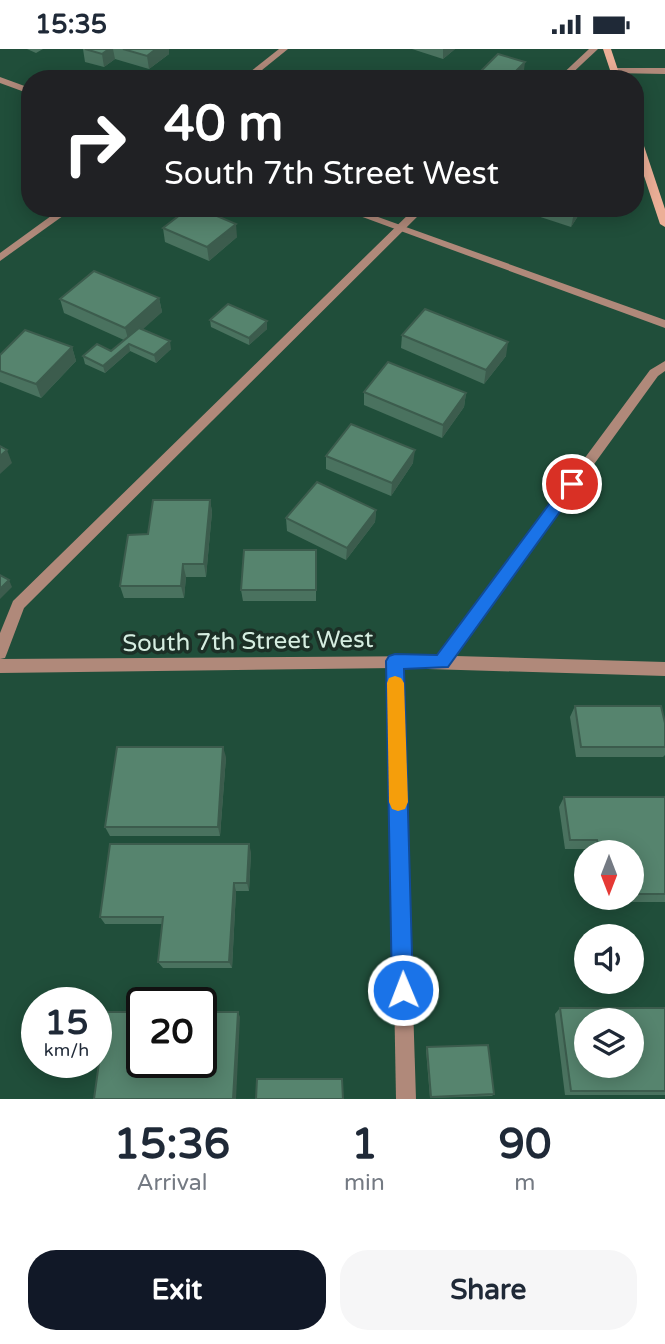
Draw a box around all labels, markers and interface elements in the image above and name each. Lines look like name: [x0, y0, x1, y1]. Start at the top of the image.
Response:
text: 15:35: [35, 9, 107, 40]
text: 40 m: [164, 95, 283, 154]
icon: right: [49, 98, 140, 189]
text: South 7th Street West: [164, 155, 499, 193]
pin: [542, 454, 602, 514]
icon: arrive: [553, 465, 591, 503]
street label: South 7th Street West: [122, 625, 374, 658]
north arrow: [574, 840, 644, 910]
map controls: [574, 840, 644, 1078]
button: sound: [574, 924, 644, 994]
position arrow: [366, 953, 440, 1027]
speed limit sign: 20: [126, 987, 217, 1078]
text: 15: [45, 1002, 88, 1044]
button: layers: [574, 1008, 644, 1078]
text: km/h: [44, 1039, 89, 1061]
text: 15:36: [114, 1119, 230, 1170]
text: 1: [351, 1119, 378, 1170]
text: 90: [499, 1119, 551, 1170]
text: Arrival: [136, 1169, 207, 1197]
text: min: [344, 1169, 385, 1197]
text: m: [514, 1169, 535, 1197]
button: Exit: [28, 1250, 326, 1330]
button: Share: [340, 1250, 637, 1330]

